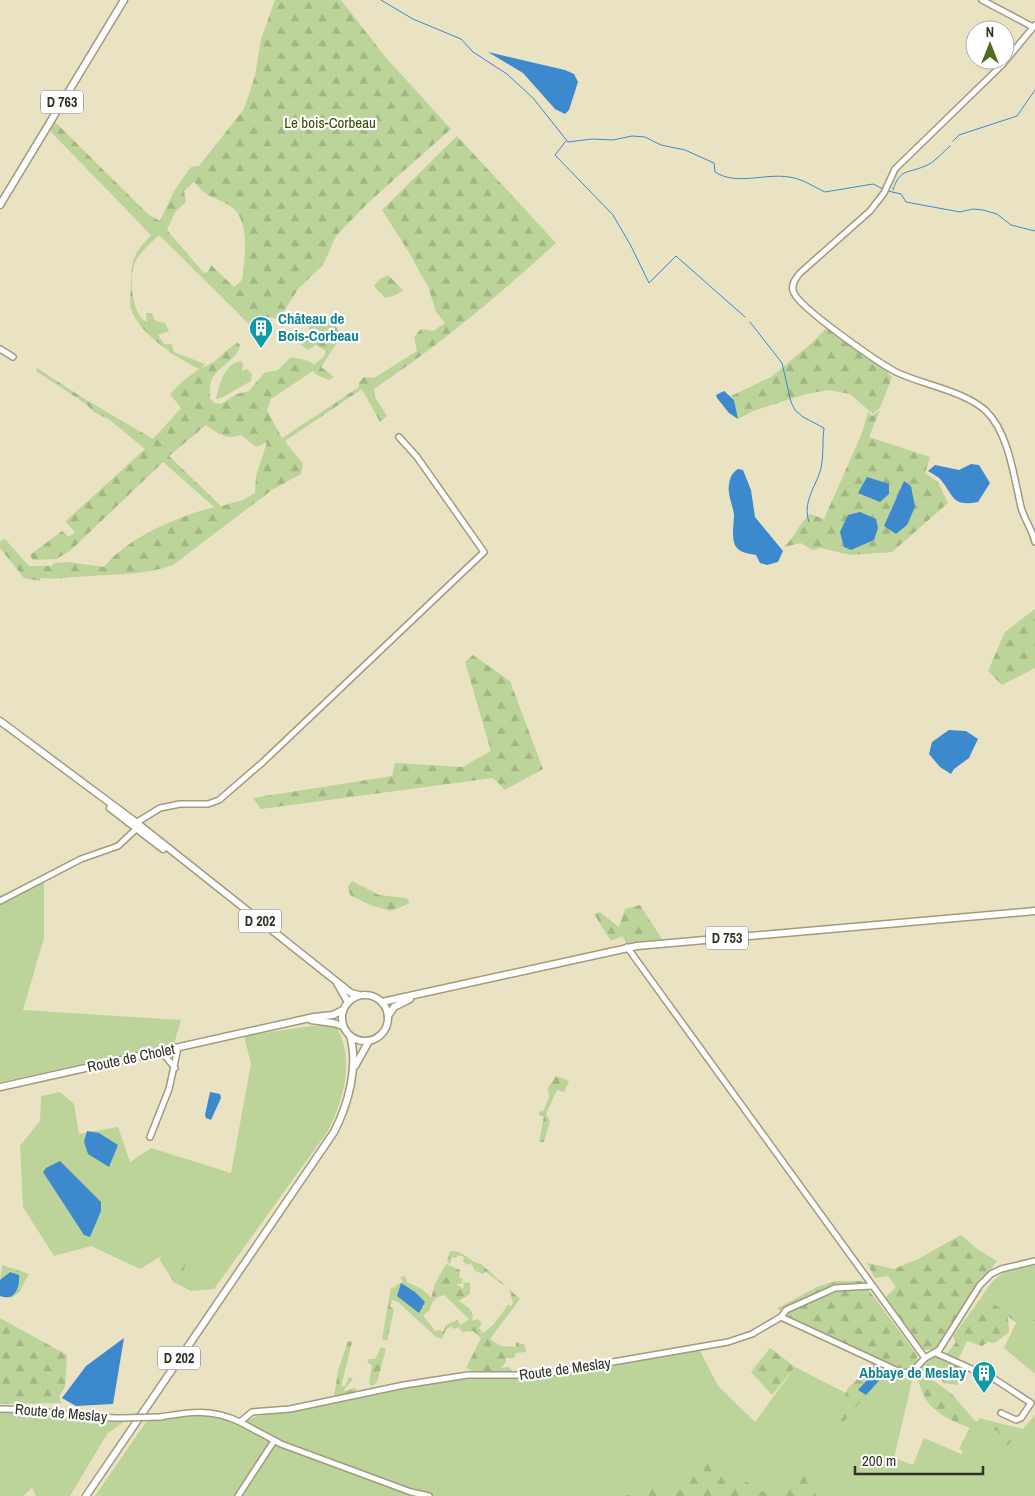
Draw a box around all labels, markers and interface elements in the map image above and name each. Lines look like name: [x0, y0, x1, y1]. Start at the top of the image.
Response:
north arrow: [965, 20, 1015, 70]
text: N: [986, 23, 994, 41]
road number: D 763: [41, 90, 83, 114]
park label: Le bois-Corbeau: [284, 112, 376, 133]
place label: Château de Bois-Corbeau: [278, 308, 359, 346]
building icon: Château de Bois-Corbeau: [248, 315, 274, 349]
road number: D 202: [239, 909, 281, 932]
road number: D 753: [706, 926, 748, 950]
street label: Route de Cholet: [85, 1038, 177, 1077]
road number: D 202: [158, 1346, 200, 1370]
street label: Route de Meslay: [518, 1352, 613, 1385]
building icon: Abbaye de Meslay: [971, 1360, 997, 1394]
place label: Abbaye de Meslay: [859, 1362, 966, 1383]
street label: Route de Meslay: [14, 1398, 109, 1427]
scale bar: [855, 1444, 982, 1476]
text: 200 m: [862, 1450, 896, 1471]

